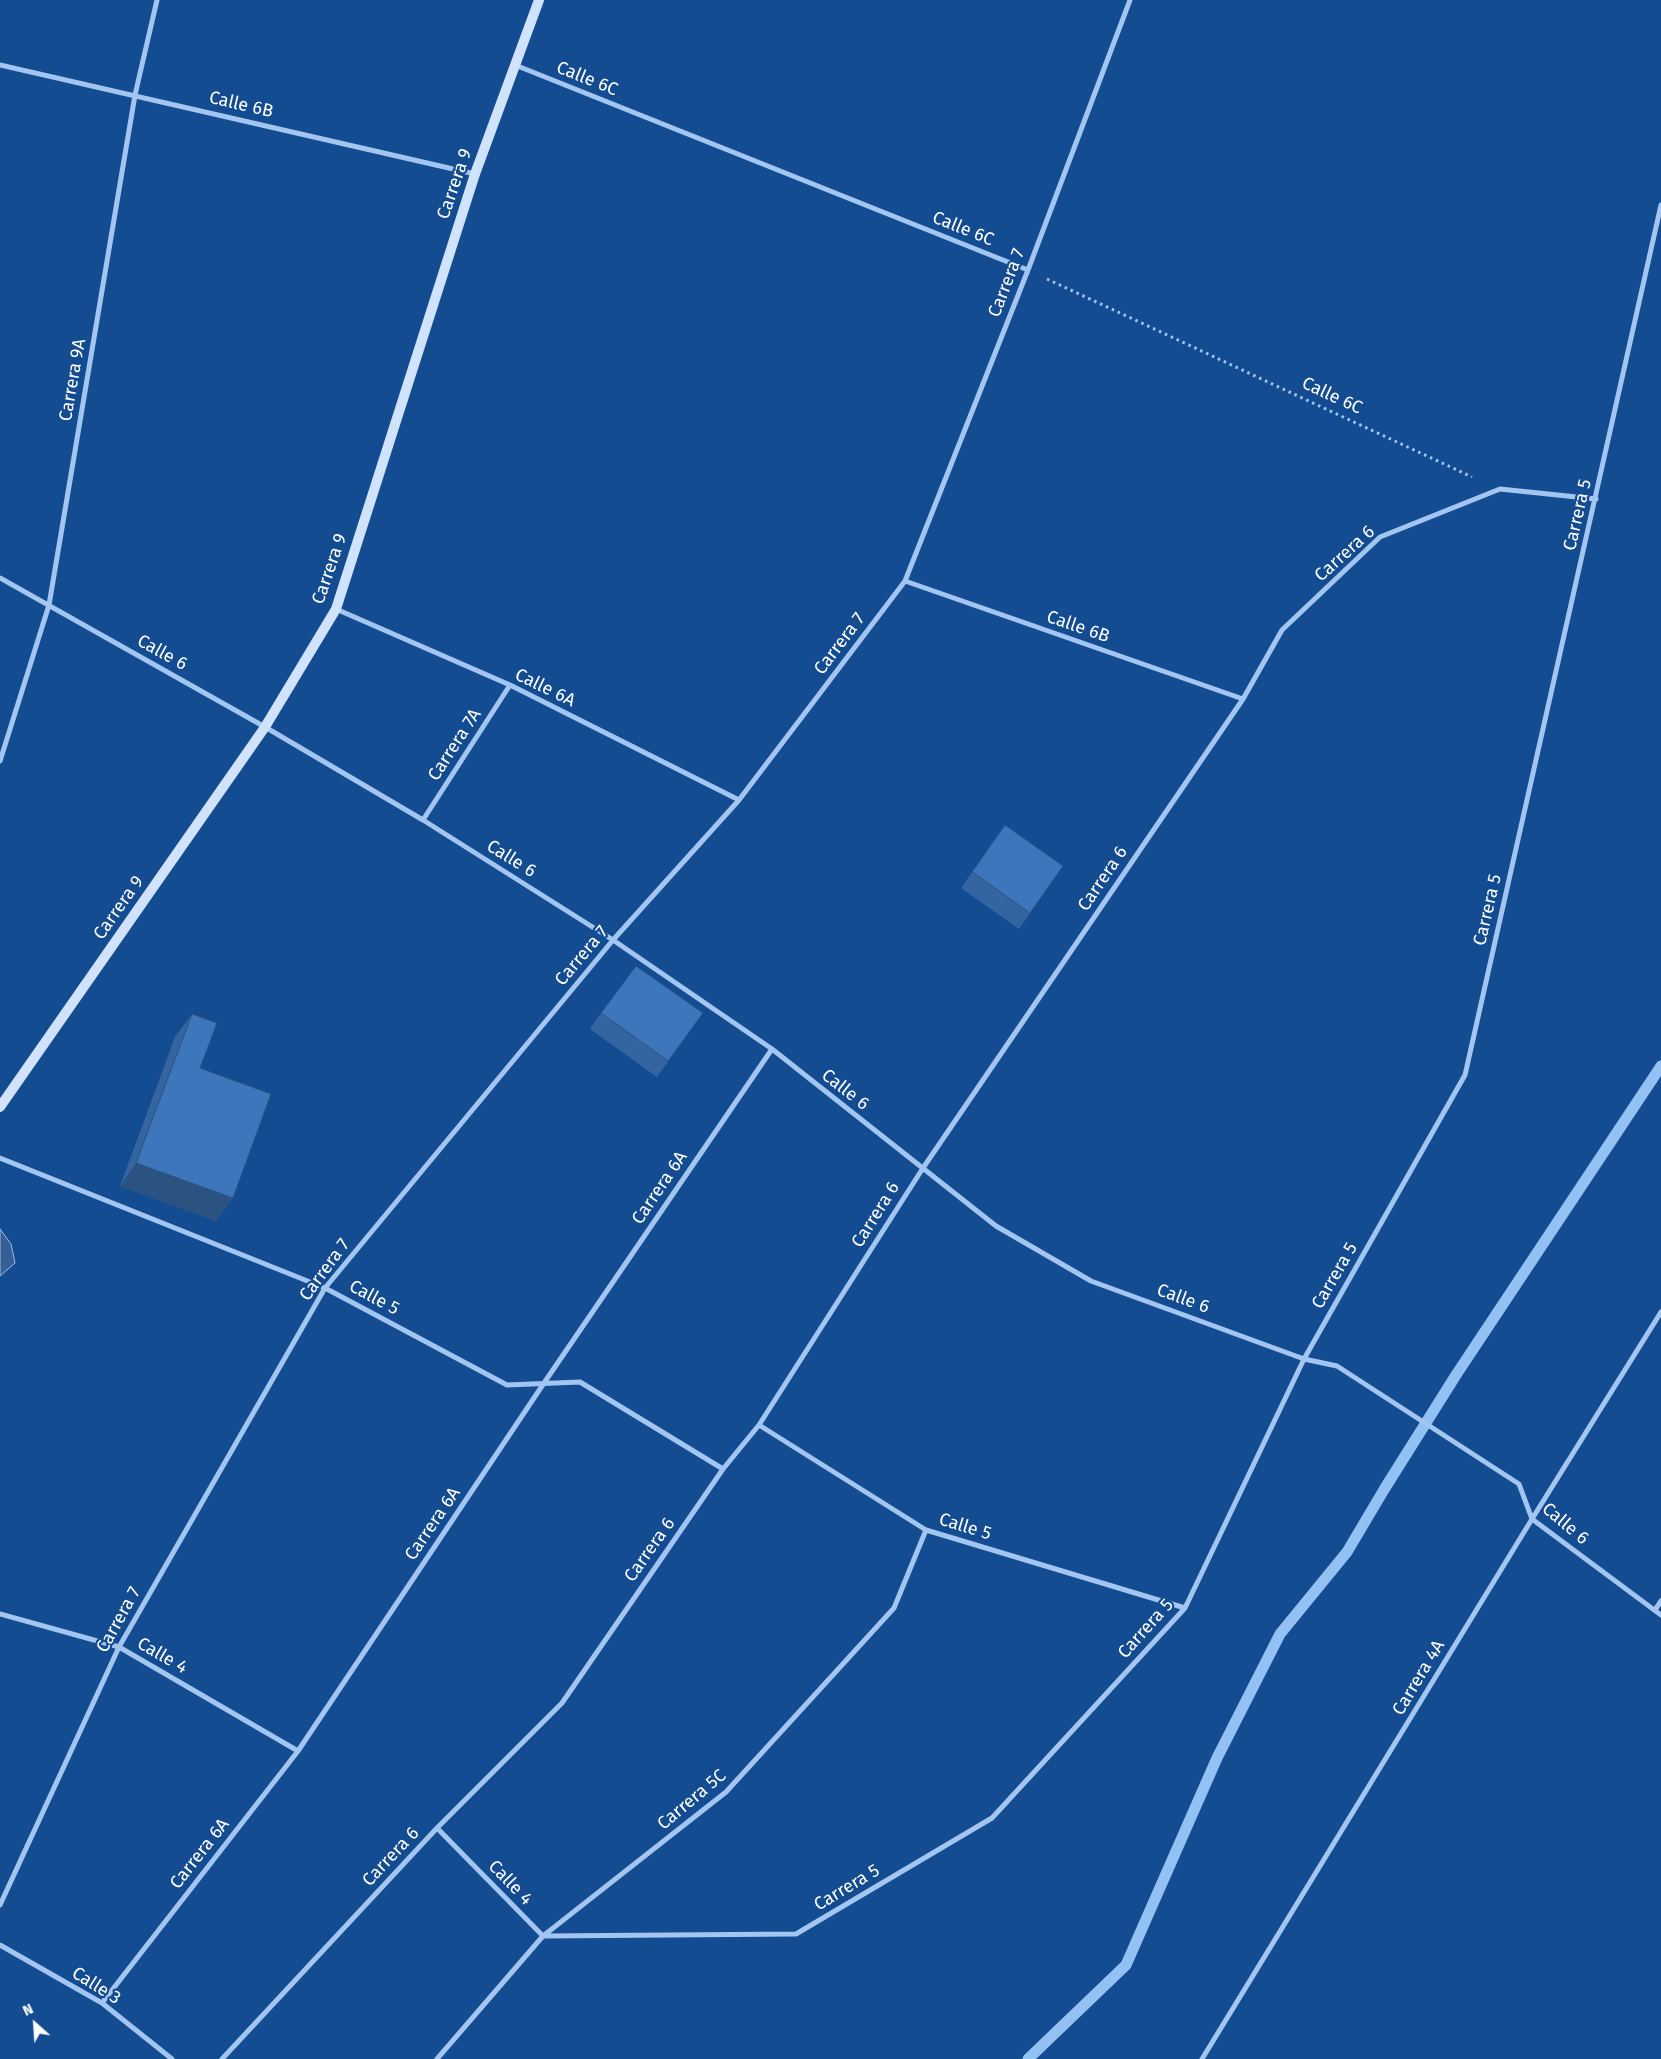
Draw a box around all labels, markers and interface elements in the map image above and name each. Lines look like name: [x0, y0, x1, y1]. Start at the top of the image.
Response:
street label: Calle 6C: [553, 57, 621, 101]
street label: Calle 6B: [207, 87, 275, 123]
street label: Carrera 9: [433, 146, 477, 222]
street label: Calle 6C: [929, 207, 997, 251]
street label: Carrera 7: [984, 246, 1030, 320]
street label: Carrera 9A: [55, 337, 91, 423]
street label: Calle 6C: [1298, 373, 1366, 419]
street label: Carrera 5: [1559, 477, 1597, 553]
street label: Carrera 6: [1311, 521, 1379, 587]
street label: Carrera 9: [308, 531, 352, 607]
street label: Calle 6B: [1044, 606, 1112, 648]
street label: Carrera 7: [810, 609, 870, 679]
street label: Calle 6: [133, 630, 191, 676]
street label: Calle 6A: [511, 664, 579, 712]
street label: Carrera 7A: [424, 705, 486, 785]
street label: Calle 6: [482, 835, 540, 883]
street label: Carrera 6: [1074, 843, 1132, 915]
street label: Carrera 9: [89, 872, 149, 944]
street label: Carrera 5: [1469, 872, 1507, 948]
street label: Carrera 7: [551, 922, 613, 990]
street label: Calle 6: [817, 1065, 873, 1115]
street label: Carrera 6A: [628, 1147, 692, 1229]
street label: Carrera 6: [847, 1178, 905, 1252]
street label: Carrera 7: [295, 1235, 355, 1305]
street label: Carrera 5: [1307, 1239, 1363, 1313]
street label: Calle 5: [345, 1276, 403, 1320]
street label: Calle 6: [1154, 1280, 1212, 1318]
street label: Carrera 6A: [401, 1483, 465, 1565]
street label: Calle 6: [1537, 1498, 1593, 1550]
street label: Calle 5: [936, 1509, 994, 1545]
street label: Carrera 6: [620, 1514, 680, 1586]
street label: Carrera 7: [92, 1583, 146, 1657]
street label: Carrera 5: [1114, 1595, 1178, 1663]
street label: Calle 4: [133, 1633, 191, 1679]
street label: Carrera 4A: [1388, 1637, 1450, 1719]
street label: Carrera 5C: [653, 1765, 731, 1835]
street label: Carrera 6A: [166, 1814, 234, 1894]
street label: Carrera 6: [358, 1823, 424, 1891]
street label: Calle 4: [483, 1856, 537, 1910]
street label: Carrera 5: [810, 1860, 884, 1916]
street label: Calle 3: [68, 1963, 124, 2009]
north arrow: [10, 1999, 60, 2049]
text: N: [20, 2000, 36, 2020]

